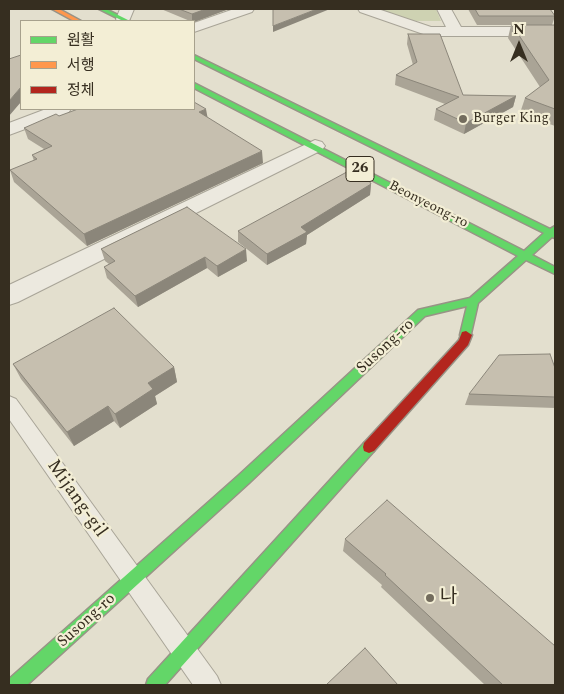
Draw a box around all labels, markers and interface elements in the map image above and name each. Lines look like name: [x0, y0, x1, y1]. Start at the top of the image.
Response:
text: N: [513, 19, 525, 40]
legend: [20, 20, 195, 110]
north arrow: [494, 20, 544, 70]
text: 원활: [67, 29, 95, 52]
text: 서행: [67, 54, 95, 77]
text: 정체: [67, 79, 95, 102]
place label: Burger King: [473, 111, 549, 127]
marker: Burger King: [457, 113, 469, 125]
road number: 26: [346, 156, 374, 182]
street label: Beonyeong-ro: [386, 178, 470, 232]
street label: Susong-ro: [353, 315, 419, 379]
street label: Mijang-gil: [41, 456, 111, 542]
place label: 나: [440, 587, 457, 609]
street label: Susong-ro: [54, 590, 120, 652]
marker: 나: [424, 592, 436, 604]

